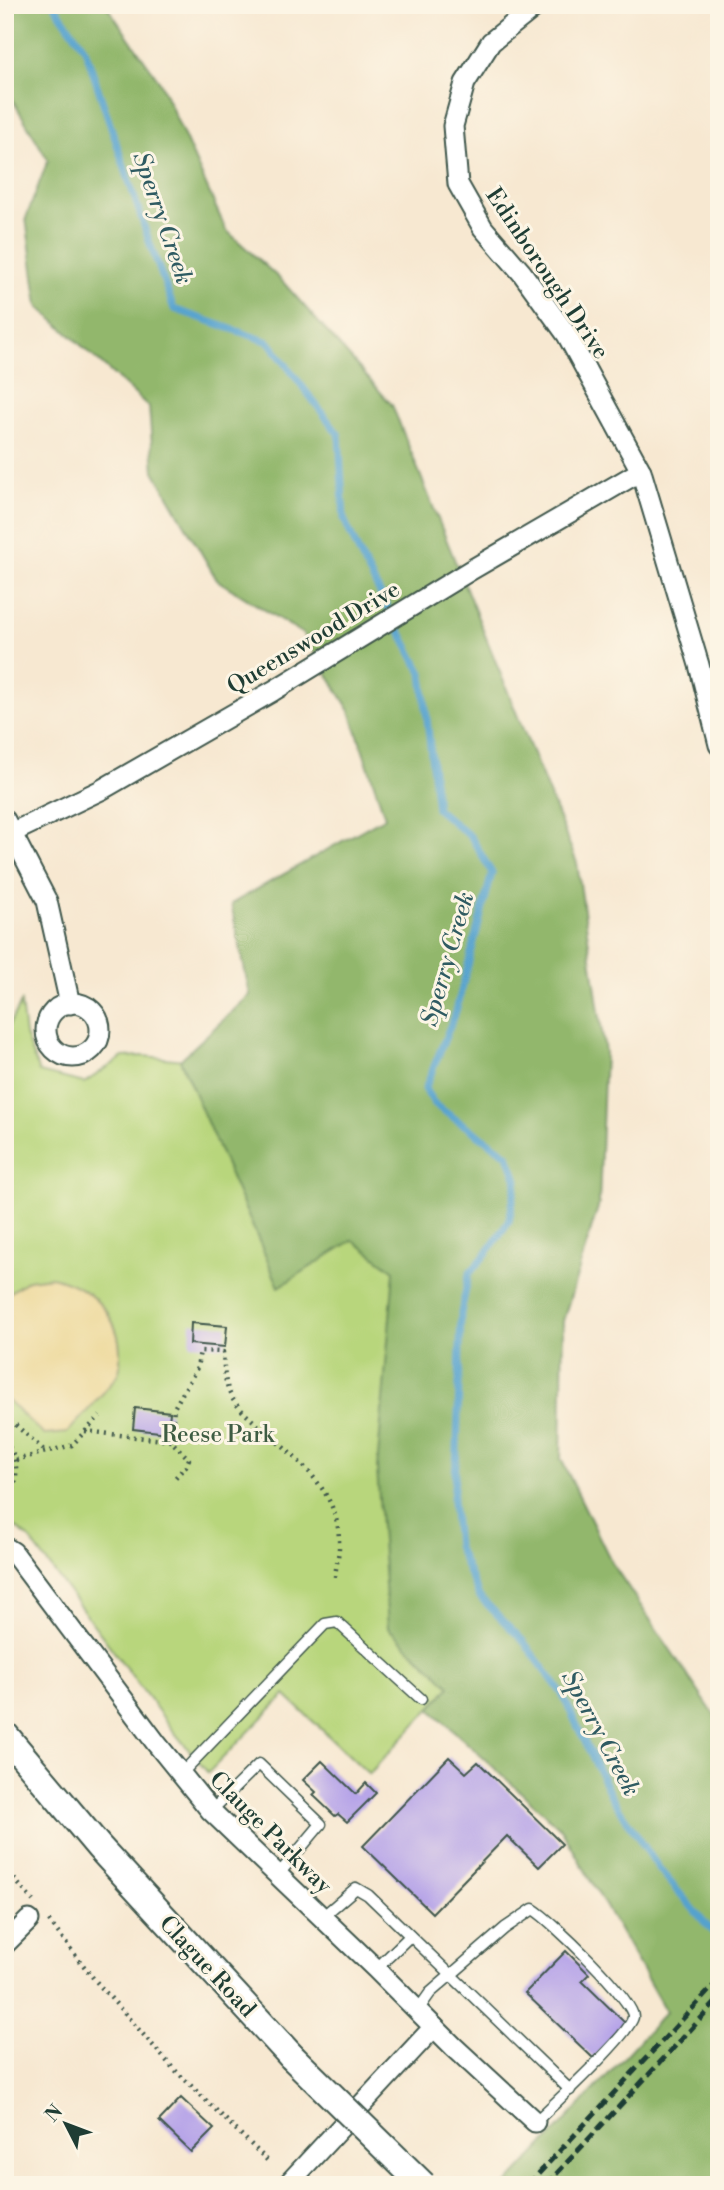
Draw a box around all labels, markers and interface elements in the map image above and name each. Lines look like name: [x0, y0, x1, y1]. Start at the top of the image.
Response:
water label: Sperry Creek: [125, 148, 199, 289]
street label: Edinborough Drive: [479, 182, 615, 365]
street label: Queenswood Drive: [222, 575, 405, 700]
water label: Sperry Creek: [414, 889, 481, 1030]
park label: Reese Park: [161, 1421, 276, 1449]
water label: Sperry Creek: [554, 1665, 646, 1802]
street label: Clauge Parkway: [203, 1766, 338, 1900]
street label: Clague Road: [153, 1910, 261, 2023]
north arrow: [32, 2088, 102, 2158]
text: N: [40, 2100, 68, 2127]

